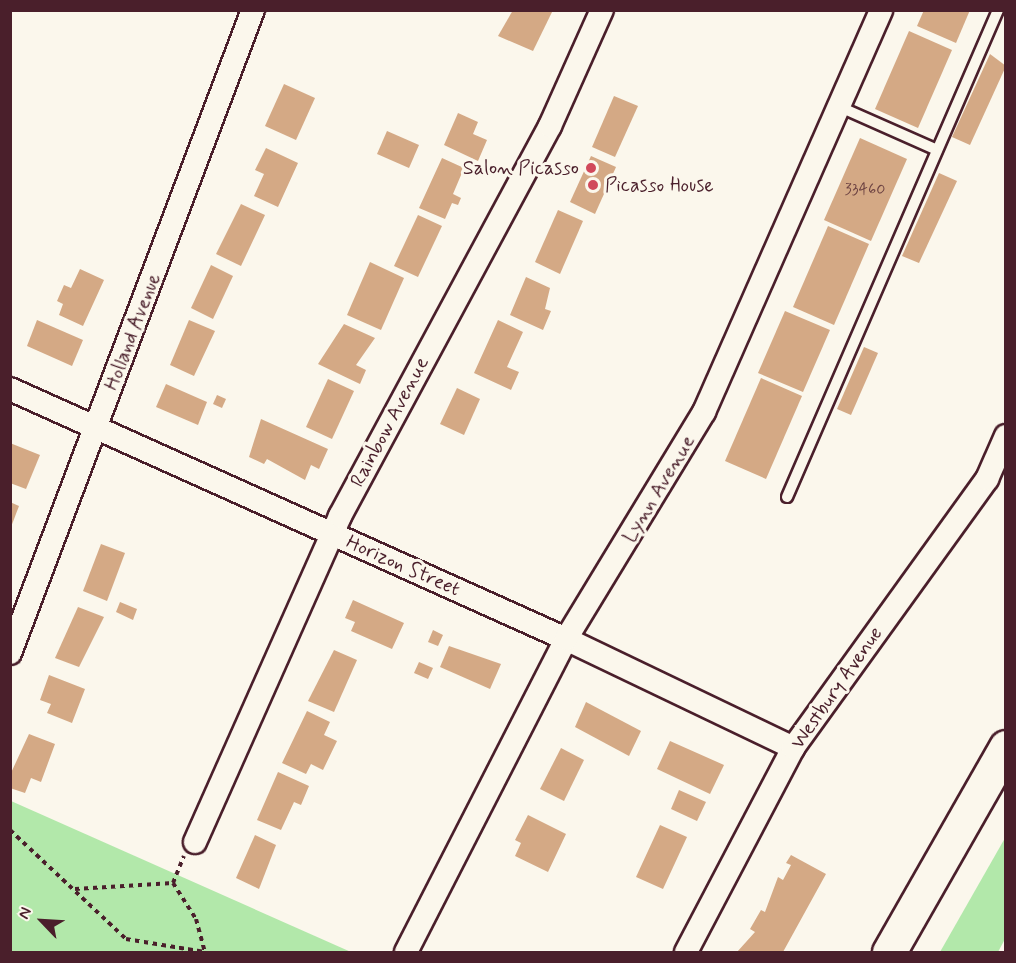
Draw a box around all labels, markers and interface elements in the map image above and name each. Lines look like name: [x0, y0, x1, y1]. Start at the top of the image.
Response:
place label: Salon Picasso: [464, 156, 579, 180]
marker: Salon Picasso: [584, 161, 598, 175]
place label: Picasso House: [605, 173, 717, 197]
marker: Picasso House: [586, 178, 600, 192]
house number: 33460: [845, 180, 885, 200]
street label: Holland Avenue: [99, 268, 167, 396]
street label: Rainbow Avenue: [347, 355, 433, 489]
street label: Lynn Avenue: [619, 434, 699, 544]
street label: Horizon Street: [341, 530, 465, 602]
street label: Westbury Avenue: [785, 621, 889, 755]
north arrow: [12, 891, 72, 951]
text: N: [13, 904, 37, 922]

